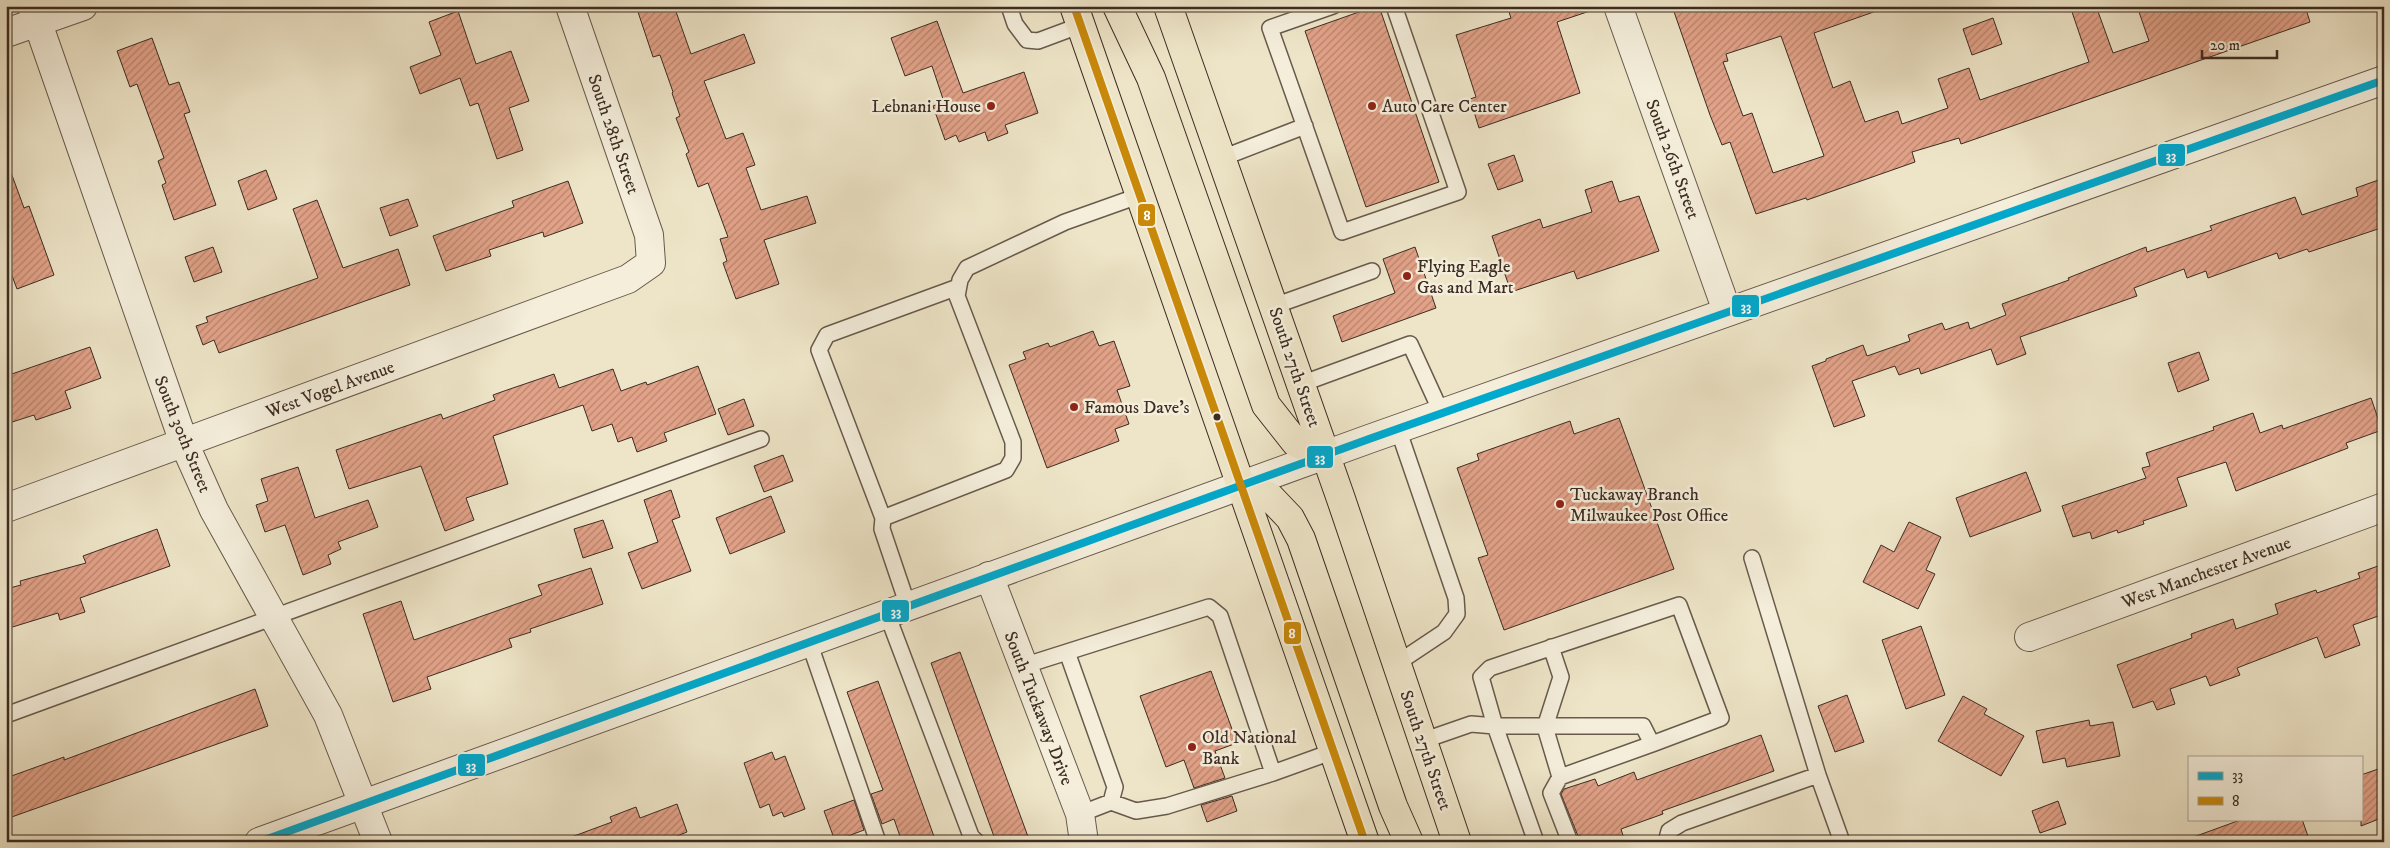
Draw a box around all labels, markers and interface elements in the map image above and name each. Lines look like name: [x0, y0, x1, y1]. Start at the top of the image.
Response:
scale bar: [2202, 28, 2278, 60]
text: 20 m: [2210, 36, 2240, 55]
street label: South 28th Street: [582, 71, 644, 197]
place label: Lebnani House: [871, 96, 981, 118]
place label: Auto Care Center: [1382, 96, 1507, 118]
street label: South 26th Street: [1640, 96, 1704, 222]
marker: Lebnani House: [985, 100, 997, 112]
marker: Auto Care Center: [1366, 100, 1378, 112]
line badge: 33: [2157, 143, 2186, 167]
text: 33: [2166, 147, 2176, 165]
line badge: 8: [1137, 203, 1156, 227]
text: 8: [1143, 207, 1151, 225]
place label: Flying Eagle Gas and Mart: [1417, 256, 1514, 299]
marker: Flying Eagle Gas and Mart: [1401, 270, 1413, 282]
line badge: 33: [1731, 294, 1760, 318]
text: 33: [1741, 298, 1751, 316]
street label: South 27th Street: [1263, 304, 1325, 430]
street label: West Vogel Avenue: [262, 356, 398, 424]
street label: South 30th Street: [149, 373, 216, 496]
place label: Famous Dave's: [1084, 397, 1190, 419]
marker: Famous Dave's: [1068, 401, 1080, 413]
unlabelled marker: [1212, 412, 1222, 422]
line badge: 33: [1306, 445, 1334, 469]
text: 33: [1315, 449, 1325, 467]
place label: Tuckaway Branch Milwaukee Post Office: [1570, 484, 1728, 527]
marker: Tuckaway Branch Milwaukee Post Office: [1554, 498, 1566, 510]
street label: West Manchester Avenue: [2118, 532, 2294, 614]
line badge: 33: [881, 599, 910, 623]
text: 33: [891, 603, 901, 621]
line badge: 8: [1283, 621, 1302, 645]
text: 8: [1288, 625, 1296, 643]
street label: South Tuckaway Drive: [999, 628, 1077, 788]
street label: South 27th Street: [1394, 687, 1456, 813]
place label: Old National Bank: [1202, 727, 1297, 770]
marker: Old National Bank: [1186, 741, 1198, 753]
line badge: 33: [457, 753, 486, 777]
legend: [2188, 756, 2362, 820]
text: 33: [466, 757, 476, 775]
text: 33: [2232, 766, 2243, 785]
text: 8: [2232, 792, 2240, 811]

